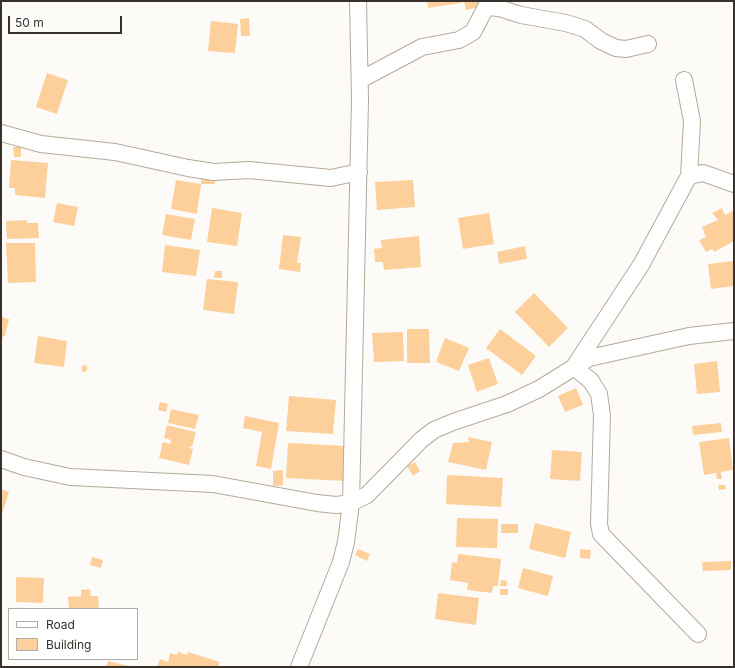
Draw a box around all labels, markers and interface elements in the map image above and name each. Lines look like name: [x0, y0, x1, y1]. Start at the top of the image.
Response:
scale bar: [10, 8, 124, 34]
text: 50 m: [15, 15, 44, 30]
legend: [8, 608, 138, 660]
text: Road: [46, 617, 75, 632]
text: Building: [46, 637, 91, 652]

